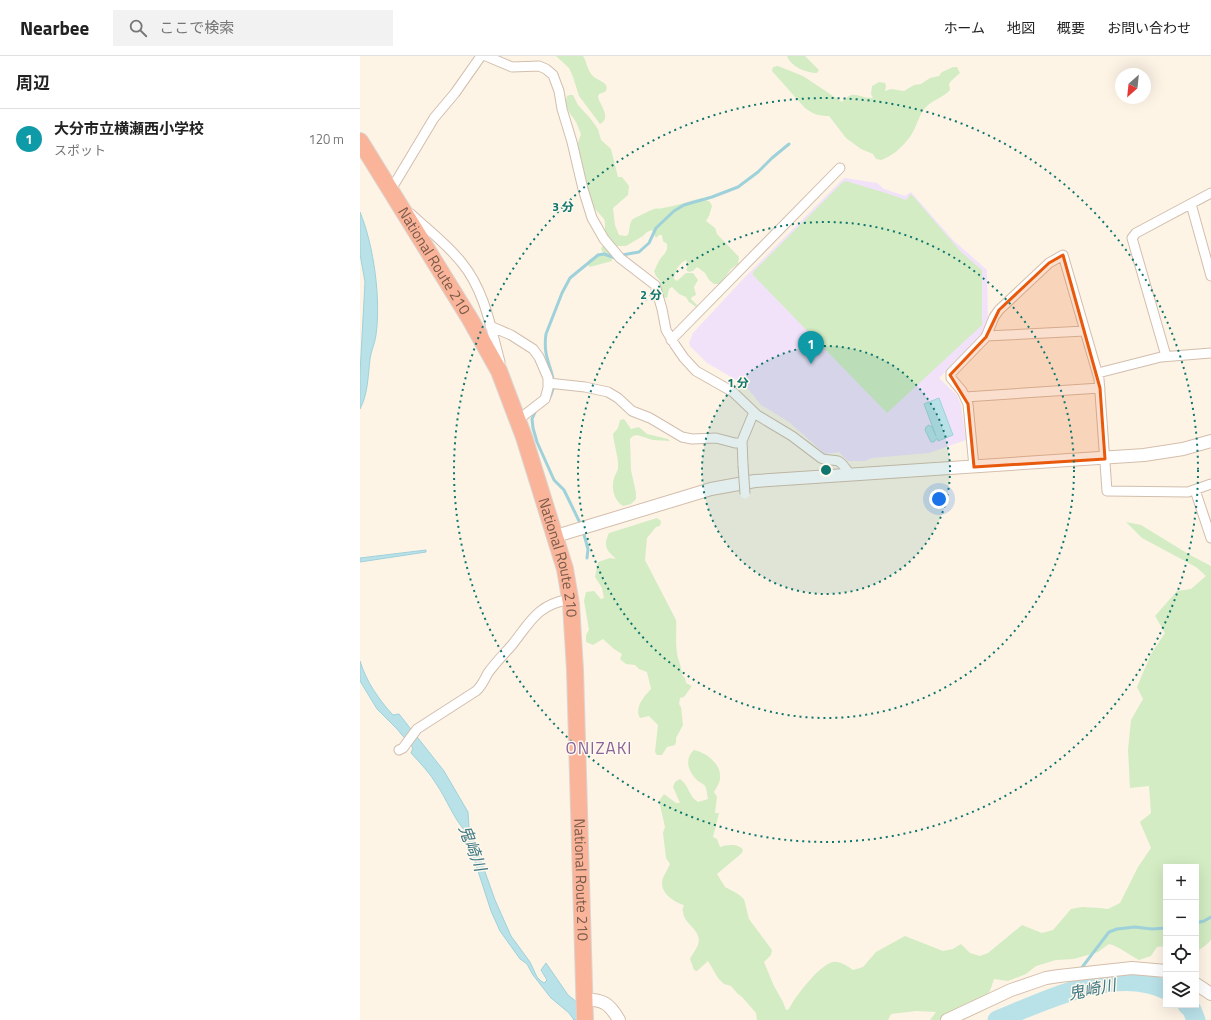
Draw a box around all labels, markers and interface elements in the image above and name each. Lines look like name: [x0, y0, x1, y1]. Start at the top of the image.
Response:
search box: [113, 10, 393, 46]
text: Nearbee: [20, 13, 89, 42]
text: ここで検索: [159, 16, 234, 39]
icon: search: [127, 17, 149, 39]
text: ホーム: [943, 17, 985, 38]
text: 地図: [1007, 17, 1035, 38]
text: 概要: [1057, 17, 1085, 38]
text: お問い合わせ: [1107, 17, 1191, 38]
north arrow: [1115, 68, 1151, 104]
text: 周辺: [16, 70, 50, 96]
text: 大分市立横瀬西小学校: [54, 117, 204, 140]
text: 1: [25, 129, 33, 149]
text: 120 m: [308, 129, 344, 149]
text: スポット: [54, 140, 106, 160]
text: 3 分: [552, 197, 574, 216]
street label: National Route 210: [392, 202, 477, 319]
text: 2 分: [640, 285, 662, 304]
pin: 1: [798, 331, 824, 364]
text: 1 分: [727, 373, 749, 392]
centre of rings: [819, 463, 833, 477]
your location: [929, 489, 949, 509]
street label: National Route 210: [533, 495, 584, 618]
district label: ONIZAKI: [566, 735, 633, 761]
street label: National Route 210: [568, 818, 595, 941]
water label: 鬼崎川: [453, 821, 494, 877]
map controls: [1163, 864, 1199, 1008]
button: +: [1163, 864, 1199, 900]
button: −: [1163, 900, 1199, 936]
button: locate: [1163, 936, 1199, 972]
water label: 鬼崎川: [1066, 972, 1120, 1005]
button: layers: [1163, 972, 1199, 1008]

